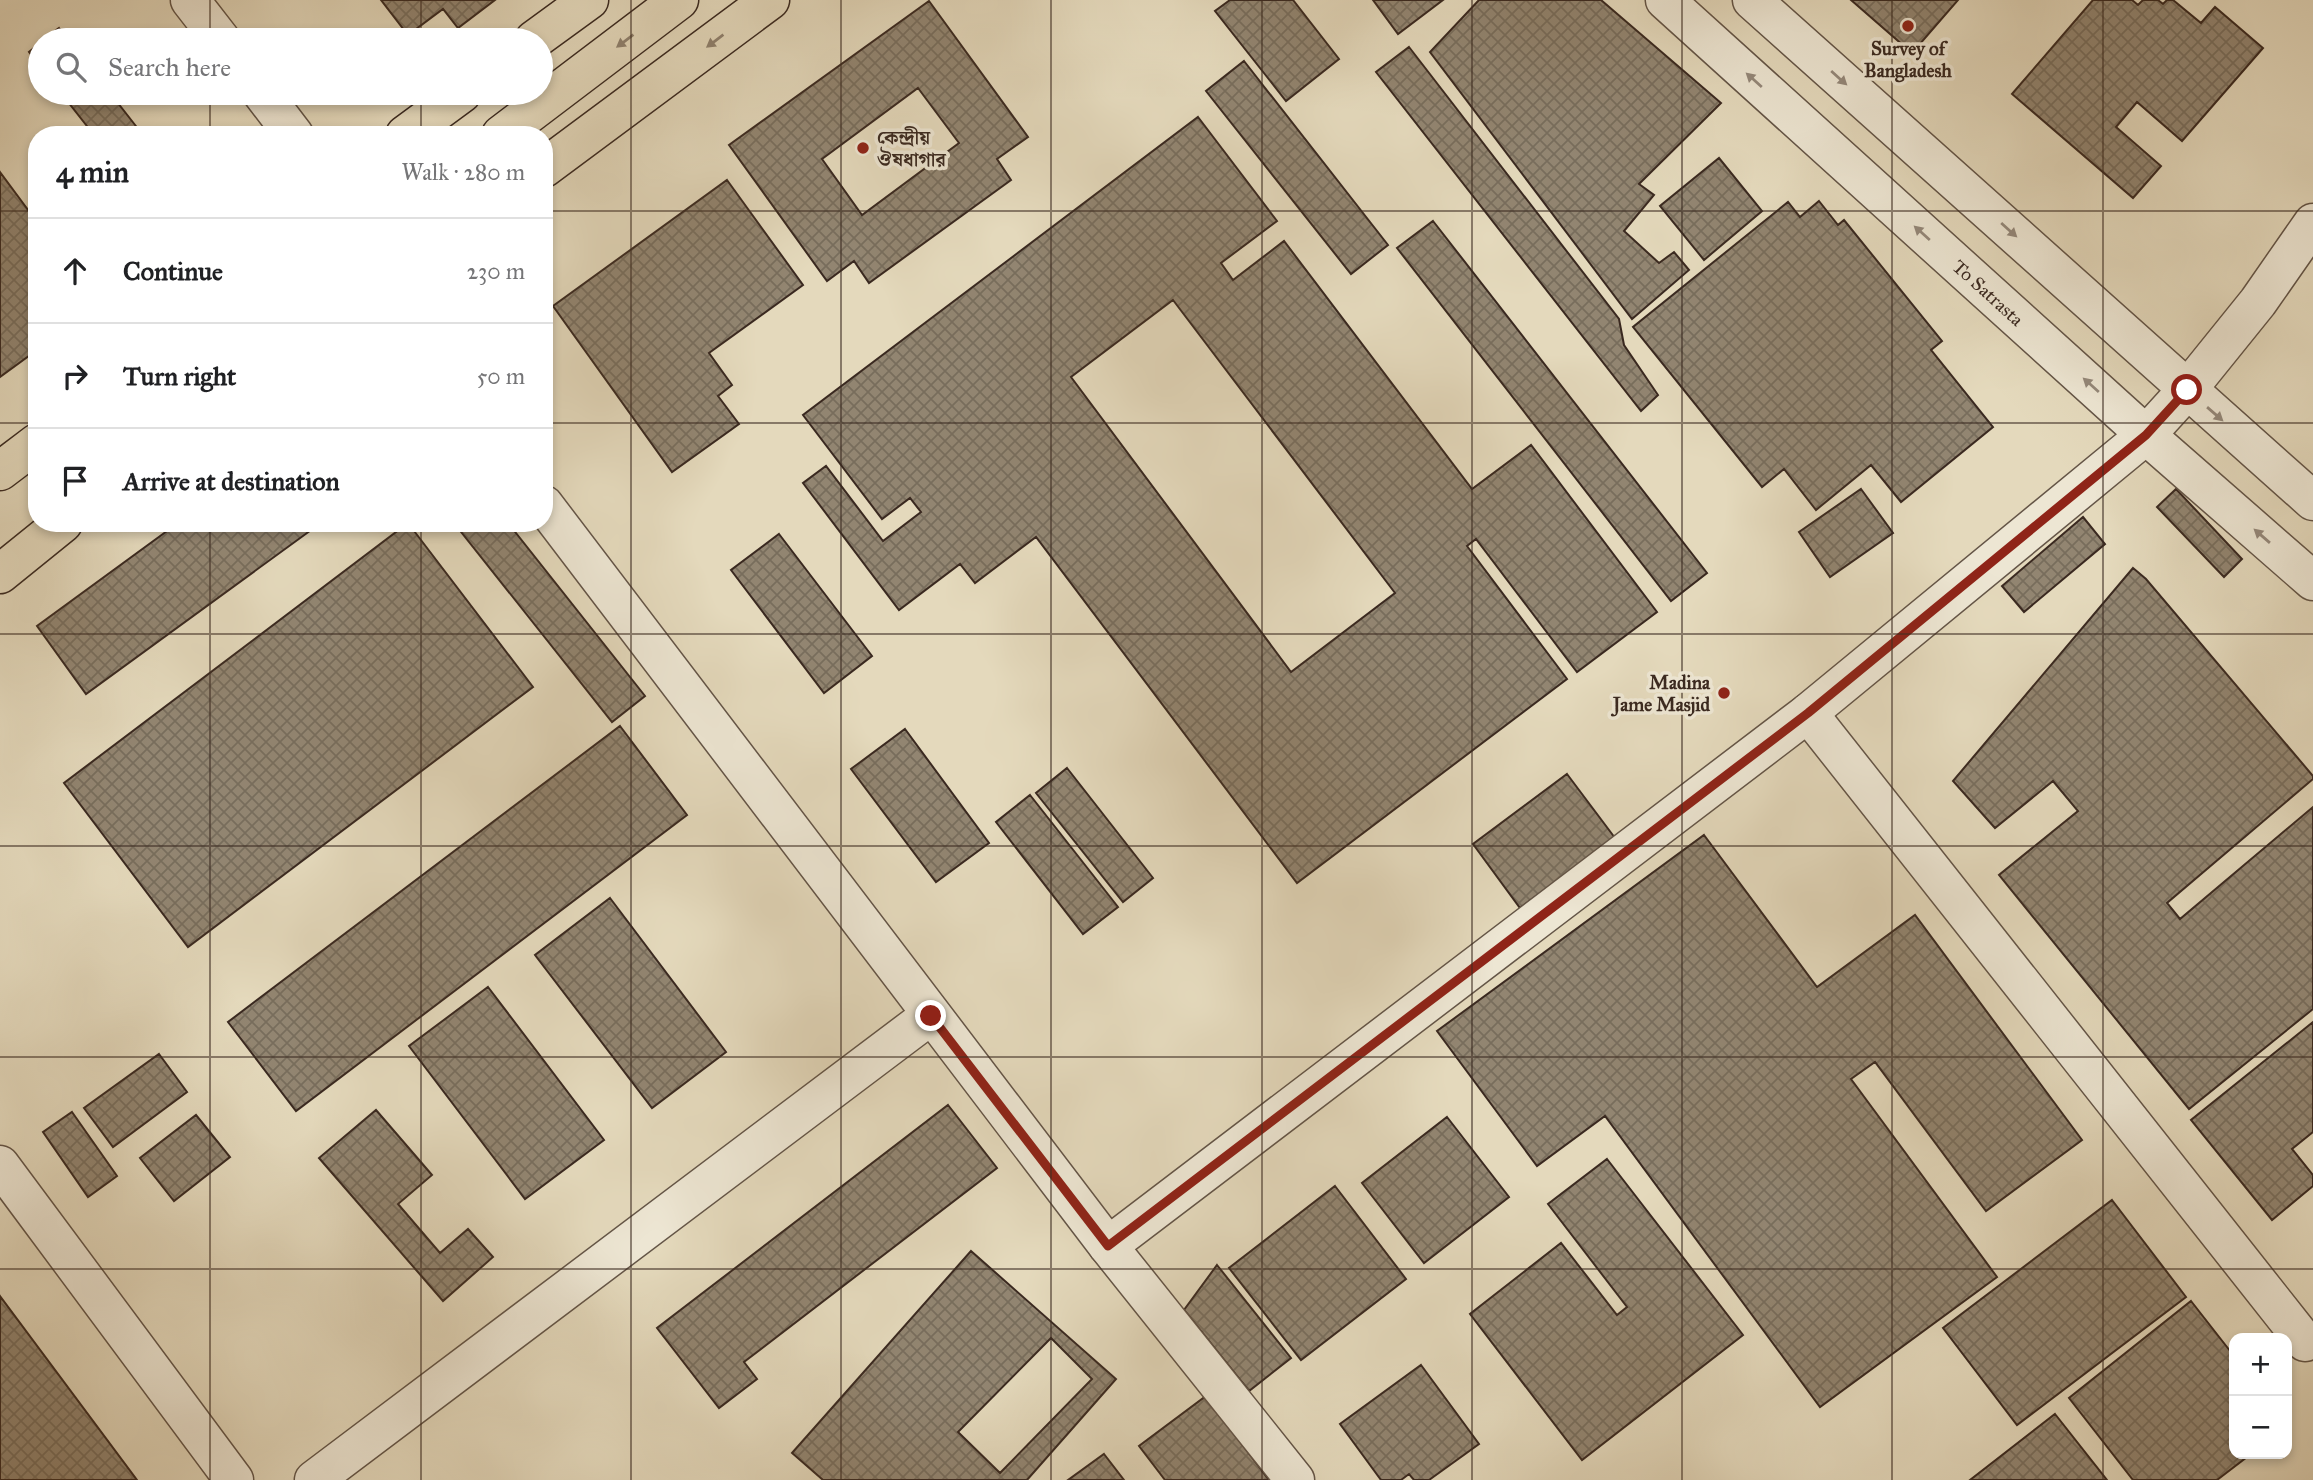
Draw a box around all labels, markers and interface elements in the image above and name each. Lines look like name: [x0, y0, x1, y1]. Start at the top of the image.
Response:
marker: Survey of Bangladesh: [1900, 18, 1916, 34]
search box: [28, 28, 553, 105]
one-way arrow: [706, 33, 724, 47]
one-way arrow: [615, 34, 634, 48]
place label: Survey of Bangladesh: [1864, 37, 1952, 83]
icon: search: [52, 48, 90, 86]
text: Search here: [108, 51, 231, 83]
one-way arrow: [1830, 70, 1848, 86]
one-way arrow: [1745, 72, 1763, 88]
place label: কেন্দ্রীয় ঔষধাগার: [877, 126, 947, 171]
marker: কেন্দ্রীয় ঔষধাগার: [855, 140, 871, 156]
text: 4 min: [56, 154, 129, 190]
text: Walk · 280 m: [401, 158, 525, 186]
one-way arrow: [2000, 222, 2018, 238]
one-way arrow: [1914, 225, 1931, 241]
icon: ahead: [56, 252, 94, 290]
street label: To Satrasta: [1948, 254, 2029, 331]
text: Continue: [123, 255, 223, 287]
text: 230 m: [467, 257, 525, 285]
icon: right: [56, 357, 94, 395]
text: Turn right: [123, 360, 236, 392]
text: 50 m: [477, 362, 525, 390]
route start: [2171, 374, 2202, 405]
one-way arrow: [2082, 377, 2100, 393]
one-way arrow: [2206, 406, 2224, 422]
icon: arrive: [56, 462, 94, 500]
text: Arrive at destination: [123, 465, 340, 497]
one-way arrow: [2253, 529, 2270, 544]
place label: Madina Jame Masjid: [1610, 671, 1711, 717]
marker: Madina Jame Masjid: [1716, 685, 1732, 701]
route end: [915, 1000, 946, 1031]
map controls: [2229, 1333, 2292, 1459]
button: +: [2229, 1333, 2292, 1396]
button: −: [2229, 1396, 2292, 1459]

